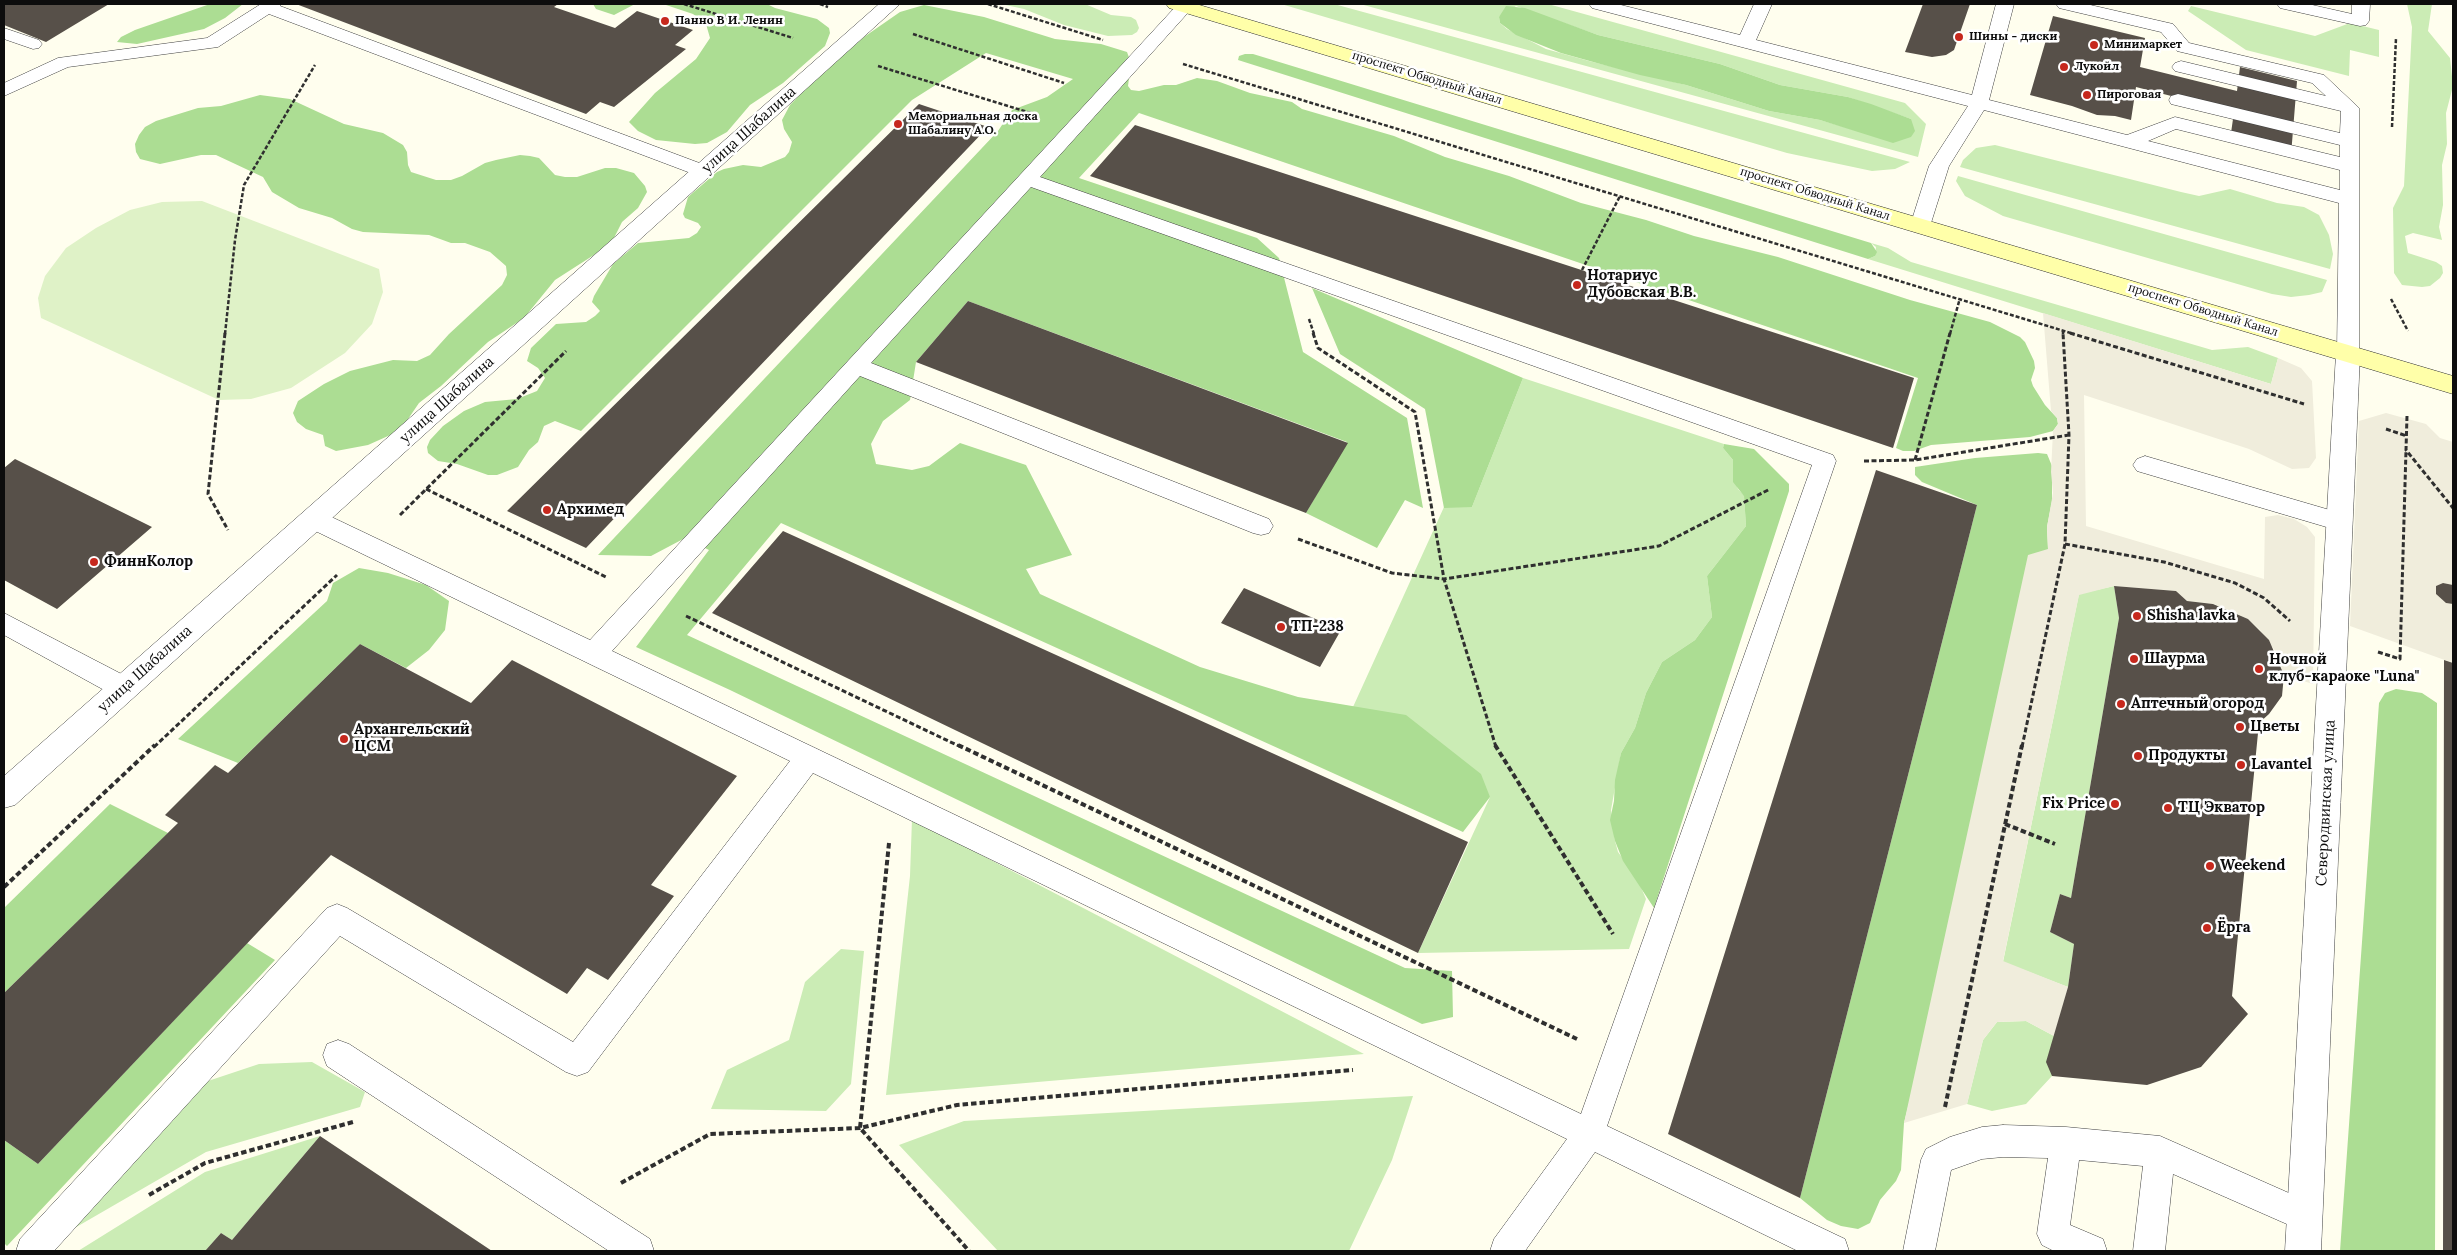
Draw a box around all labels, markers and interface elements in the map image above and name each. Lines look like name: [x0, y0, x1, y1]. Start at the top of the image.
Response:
place label: Панно В И. Ленин: [675, 14, 783, 28]
marker: Панно В И. Ленин: [659, 15, 671, 27]
place label: Шины - диски: [1969, 30, 2057, 44]
marker: Шины - диски: [1953, 31, 1965, 43]
place label: Минимаркет: [2104, 38, 2182, 52]
marker: Минимаркет: [2088, 39, 2100, 51]
street label: проспект Обводный Канал: [1350, 48, 1504, 108]
place label: Лукойл: [2074, 60, 2119, 74]
marker: Лукойл: [2058, 61, 2070, 73]
street label: улица Шабалина: [698, 83, 800, 177]
place label: Пироговая: [2097, 88, 2161, 102]
marker: Пироговая: [2081, 89, 2093, 101]
place label: Мемориальная доска Шабалину А.О.: [908, 110, 1038, 138]
marker: Мемориальная доска Шабалину А.О.: [892, 118, 904, 130]
street label: проспект Обводный Канал: [1738, 164, 1892, 224]
place label: Нотариус Дубовская В.В.: [1587, 267, 1696, 302]
marker: Нотариус Дубовская В.В.: [1571, 279, 1583, 291]
street label: проспект Обводный Канал: [2126, 280, 2280, 340]
street label: улица Шабалина: [396, 353, 498, 447]
place label: Архимед: [557, 501, 624, 519]
marker: Архимед: [541, 504, 553, 516]
place label: ФиннКолор: [104, 553, 193, 571]
marker: ФиннКолор: [88, 556, 100, 568]
place label: Shisha lavka: [2147, 607, 2236, 625]
marker: Shisha lavka: [2131, 610, 2143, 622]
place label: ТП-238: [1291, 618, 1344, 636]
marker: ТП-238: [1275, 621, 1287, 633]
street label: улица Шабалина: [94, 622, 196, 716]
place label: Шаурма: [2144, 650, 2205, 668]
place label: Ночной клуб-караоке "Luna": [2269, 651, 2419, 686]
marker: Шаурма: [2128, 653, 2140, 665]
marker: Ночной клуб-караоке "Luna": [2253, 663, 2265, 675]
place label: Аптечный огород: [2131, 695, 2264, 713]
marker: Аптечный огород: [2115, 698, 2127, 710]
place label: Цветы: [2250, 718, 2300, 736]
street label: Северодвинская улица: [2313, 719, 2339, 887]
place label: Архангельский ЦСМ: [354, 721, 470, 756]
marker: Цветы: [2234, 721, 2246, 733]
marker: Архангельский ЦСМ: [338, 733, 350, 745]
place label: Продукты: [2148, 747, 2225, 765]
marker: Продукты: [2132, 750, 2144, 762]
place label: Lavantel: [2251, 756, 2312, 774]
marker: Lavantel: [2235, 759, 2247, 771]
place label: Fix Price: [2042, 795, 2105, 813]
marker: Fix Price: [2109, 798, 2121, 810]
place label: ТЦ Экватор: [2178, 799, 2265, 817]
marker: ТЦ Экватор: [2162, 802, 2174, 814]
place label: Weekend: [2220, 857, 2285, 875]
marker: Weekend: [2204, 860, 2216, 872]
place label: Ёрга: [2217, 919, 2251, 937]
marker: Ёрга: [2201, 922, 2213, 934]

